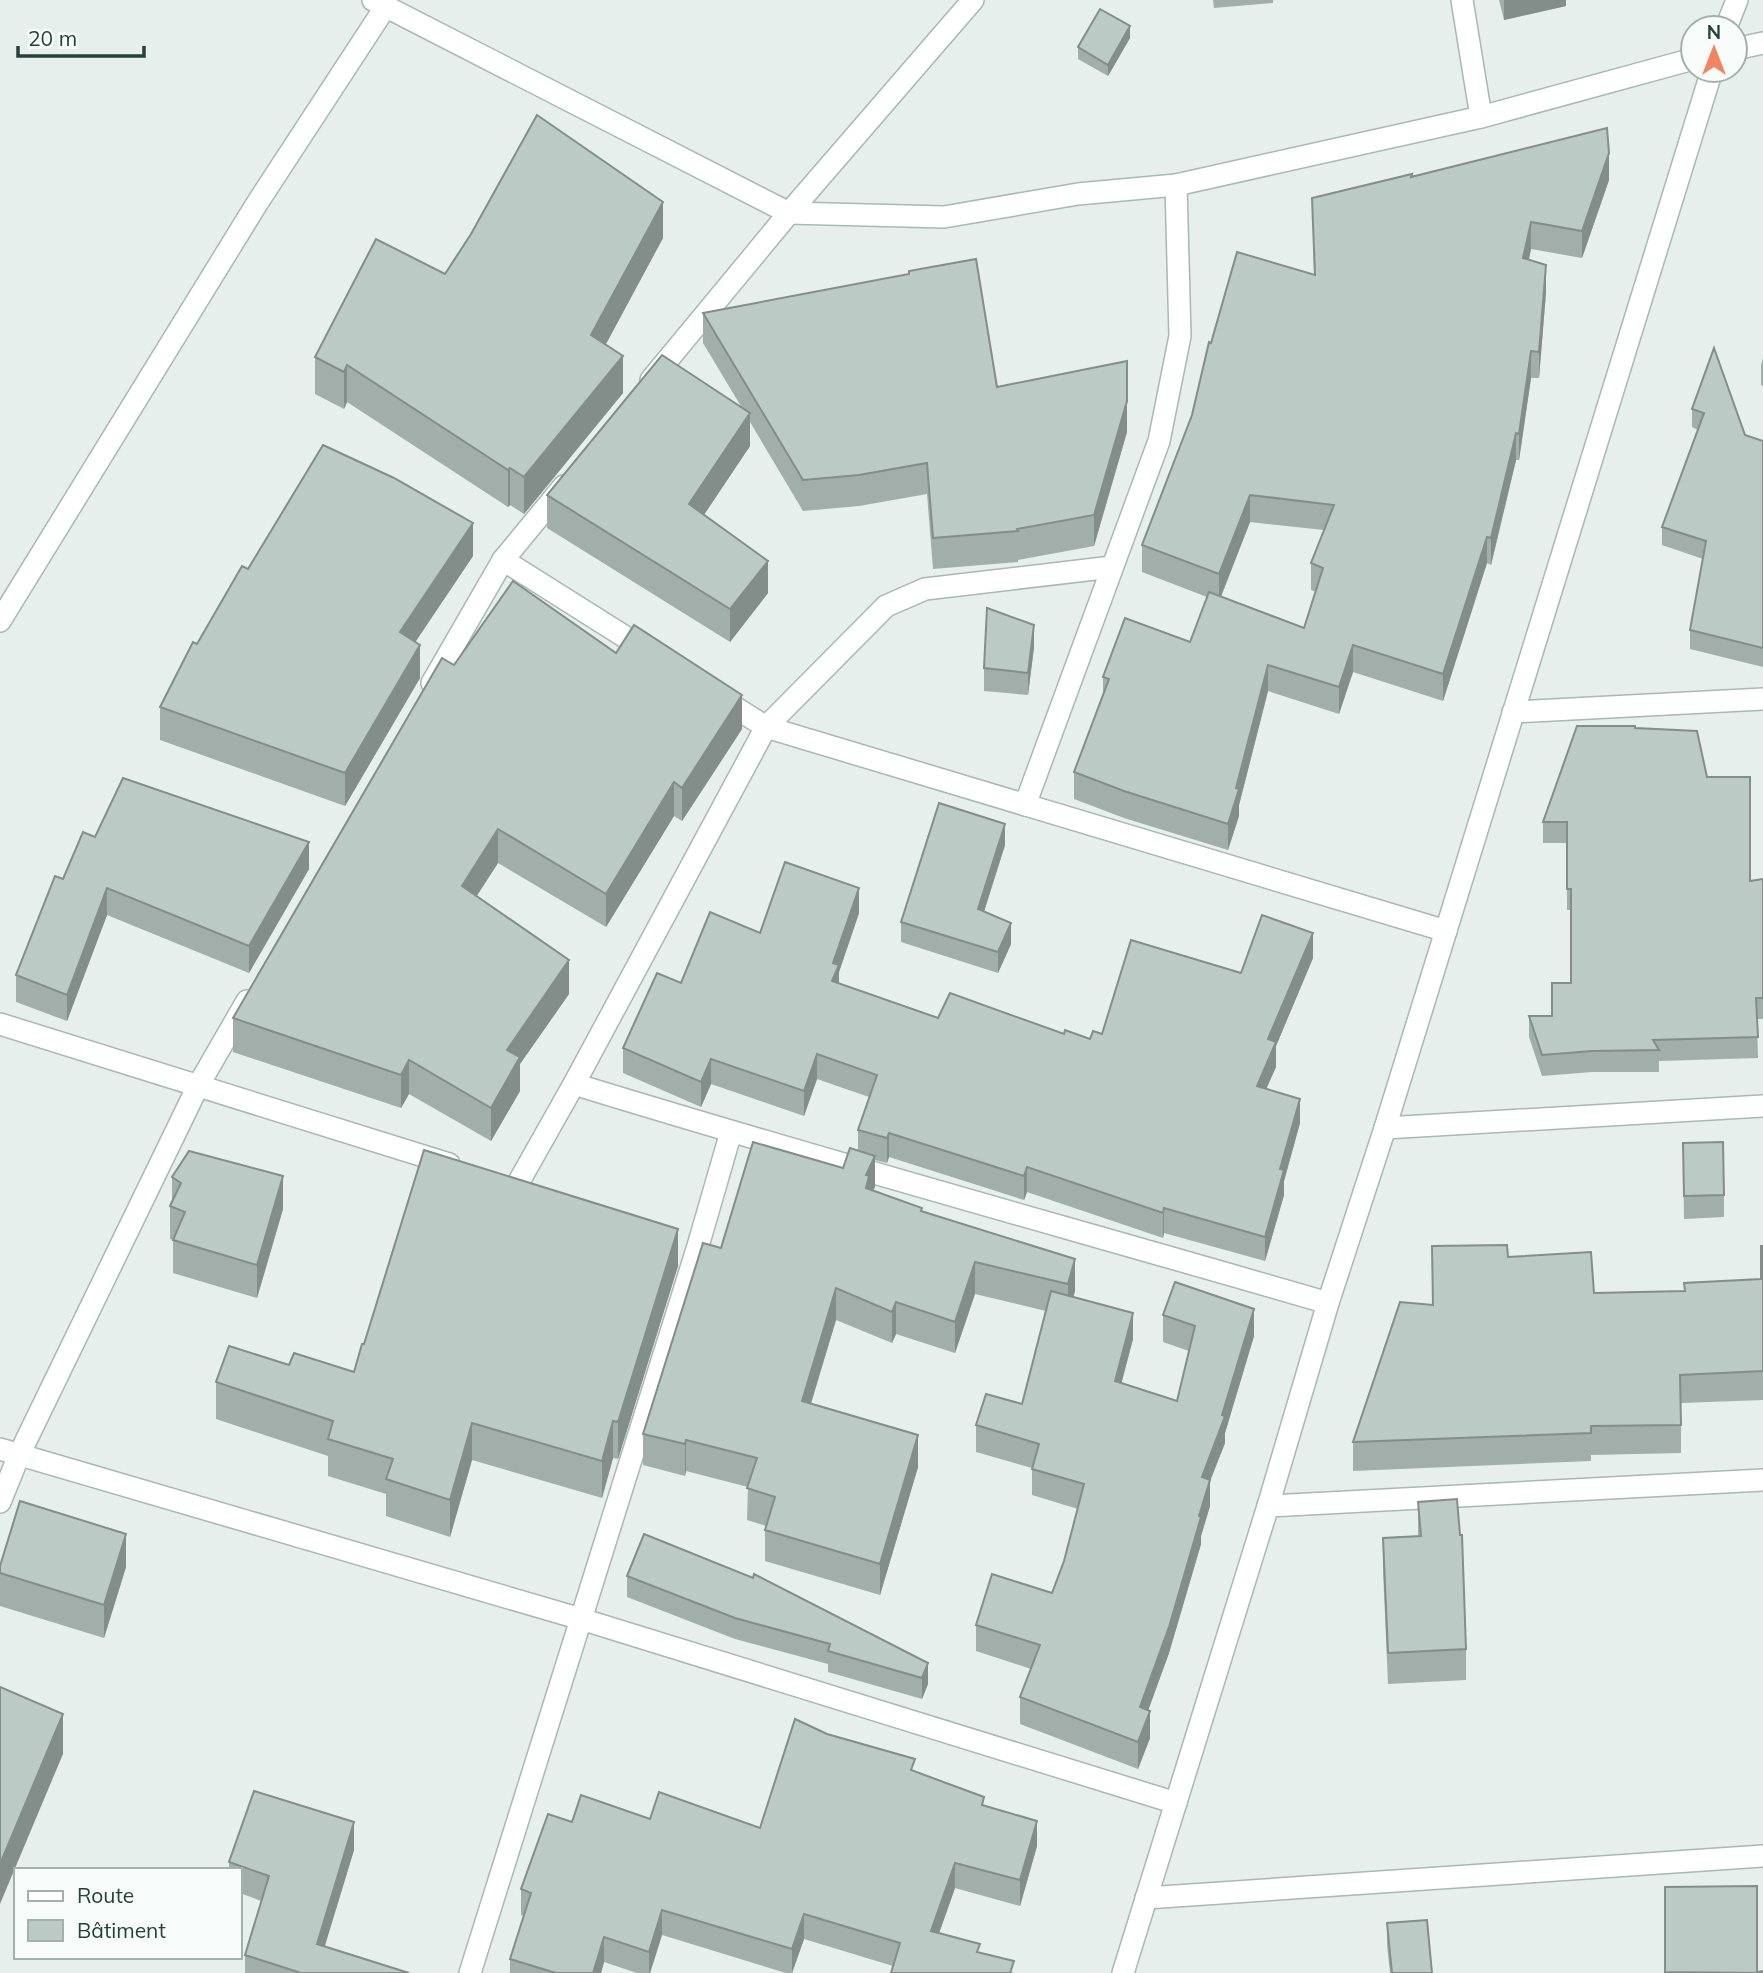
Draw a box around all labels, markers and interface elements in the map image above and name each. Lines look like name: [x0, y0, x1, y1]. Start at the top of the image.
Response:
scale bar: [18, 14, 144, 58]
north arrow: [1679, 14, 1749, 84]
text: N: [1707, 20, 1721, 44]
text: 20 m: [28, 25, 77, 51]
legend: [14, 1868, 242, 1959]
text: Route: [77, 1882, 134, 1908]
text: Bâtiment: [77, 1917, 166, 1943]

